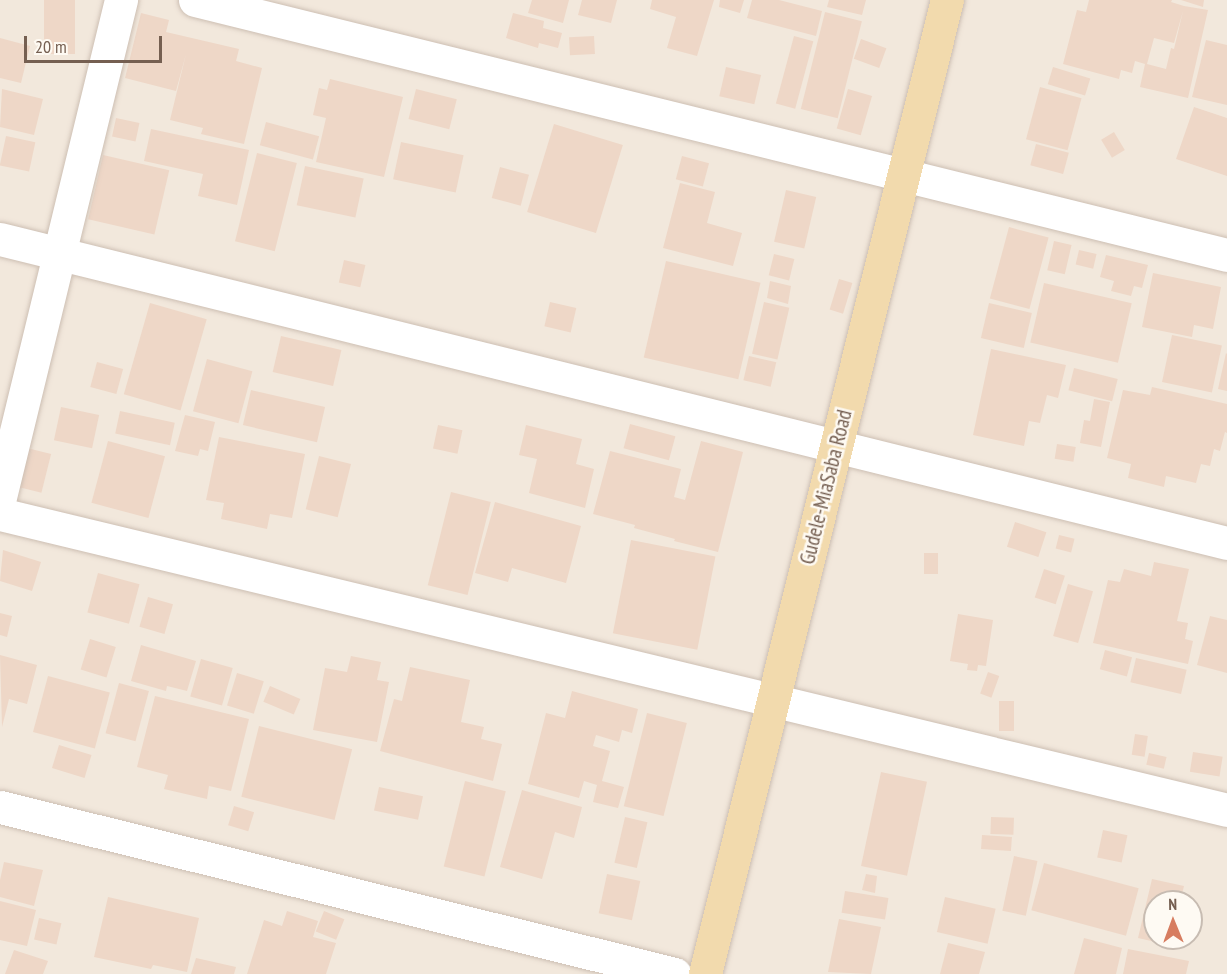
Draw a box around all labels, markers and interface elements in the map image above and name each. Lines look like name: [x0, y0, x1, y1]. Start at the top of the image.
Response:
scale bar: [27, 24, 165, 62]
text: 20 m: [35, 35, 67, 58]
street label: Gudele-MiaSaba Road: [795, 407, 857, 567]
north arrow: [1143, 890, 1203, 950]
text: N: [1168, 894, 1177, 914]

